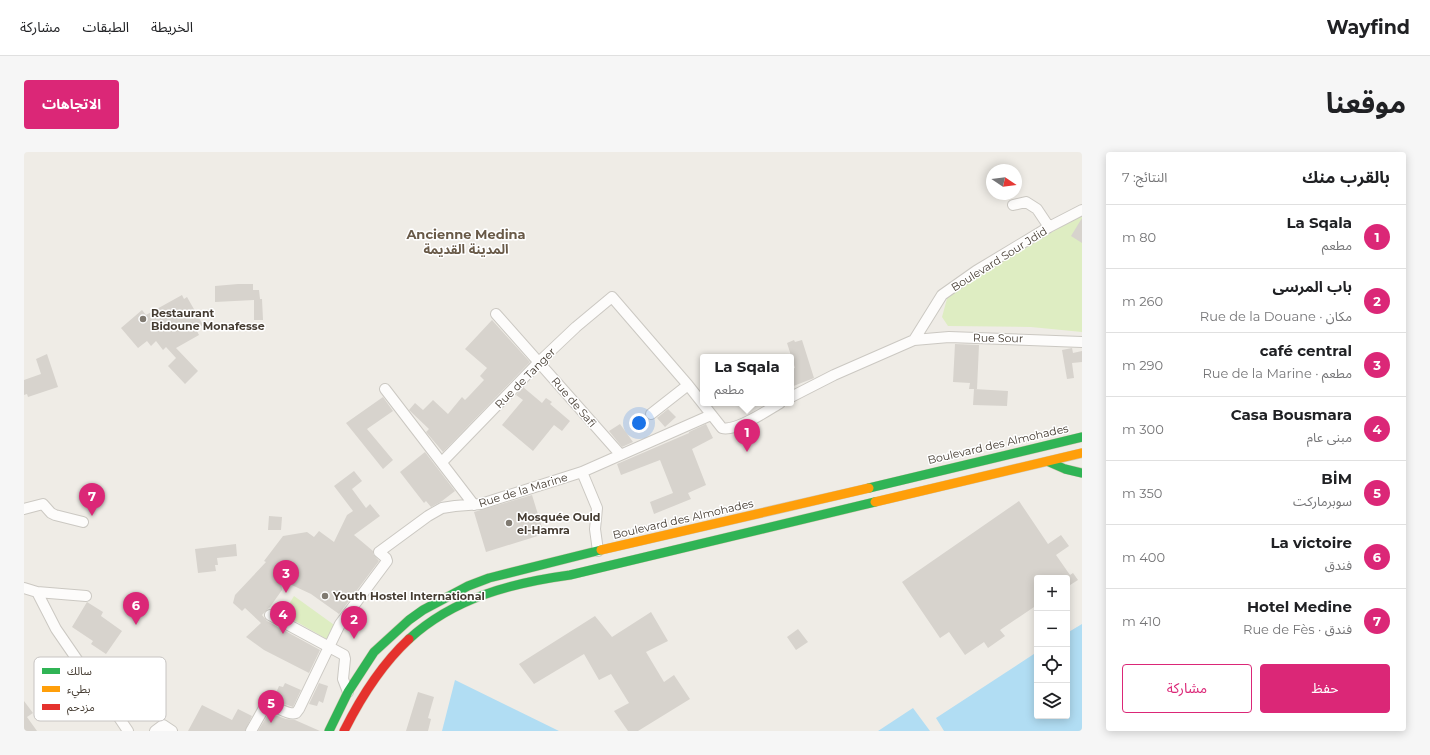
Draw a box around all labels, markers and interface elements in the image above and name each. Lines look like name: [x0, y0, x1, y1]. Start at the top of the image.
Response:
text: Wayfind: [1326, 16, 1410, 39]
text: مشاركة: [20, 18, 60, 36]
text: الطبقات: [82, 18, 129, 36]
text: الخريطة: [151, 18, 193, 36]
button: الاتجاهات: [24, 80, 119, 129]
text: موقعنا: [1326, 86, 1406, 120]
north arrow: [986, 164, 1022, 200]
text: بالقرب منك: [1302, 167, 1390, 187]
text: النتائج: 7: [1122, 169, 1167, 185]
text: La Sqala: [1286, 213, 1352, 232]
street label: Boulevard Sour Jdid: [948, 224, 1050, 294]
district label: Ancienne Medina المدينة القديمة: [405, 226, 526, 257]
text: 80 m: [1122, 229, 1156, 245]
text: 1: [1374, 229, 1380, 245]
text: مطعم: [1322, 237, 1352, 253]
text: باب المرسى: [1272, 277, 1352, 296]
text: 260 m: [1122, 293, 1163, 309]
text: 2: [1373, 293, 1381, 309]
place label: Restaurant Bidoune Monafesse: [151, 306, 265, 333]
text: مكان · Rue de la Douane: [1200, 308, 1352, 324]
marker: Restaurant Bidoune Monafesse: [138, 314, 148, 324]
street label: Rue Sour: [973, 331, 1023, 345]
text: café central: [1260, 341, 1352, 360]
street label: Rue de Tanger: [492, 345, 558, 411]
popup: [700, 354, 794, 406]
text: La Sqala: [714, 357, 780, 376]
text: 290 m: [1122, 357, 1163, 373]
text: 3: [1373, 357, 1381, 373]
text: مطعم · Rue de la Marine: [1202, 365, 1352, 381]
street label: Rue de Safi: [548, 374, 600, 430]
text: مطعم: [714, 381, 744, 397]
text: Casa Bousmara: [1231, 405, 1352, 424]
your location: [629, 413, 649, 433]
pin: 1: [734, 419, 760, 452]
street label: Boulevard des Almohades: [926, 421, 1070, 467]
text: 300 m: [1122, 421, 1164, 437]
text: 4: [1373, 421, 1381, 437]
text: مبنى عام: [1307, 429, 1352, 445]
text: BİM: [1321, 469, 1352, 488]
street label: Rue de la Marine: [477, 470, 570, 510]
pin: 7: [79, 483, 105, 516]
text: 350 m: [1122, 485, 1162, 501]
text: 5: [1373, 485, 1381, 501]
text: سوبرماركت: [1293, 493, 1352, 509]
street label: Boulevard des Almohades: [611, 496, 755, 542]
place label: Mosquée Ould el-Hamra: [517, 510, 600, 537]
marker: Mosquée Ould el-Hamra: [504, 518, 514, 528]
text: La victoire: [1270, 533, 1352, 552]
text: 400 m: [1122, 549, 1165, 565]
text: 6: [1373, 549, 1381, 565]
text: فندق: [1325, 557, 1352, 573]
pin: 3: [273, 560, 299, 593]
map controls: [1034, 575, 1070, 719]
button: +: [1034, 575, 1070, 611]
place label: Youth Hostel International: [332, 589, 485, 603]
marker: Youth Hostel International: [320, 591, 330, 601]
pin: 6: [123, 592, 149, 625]
text: Hotel Medine: [1247, 597, 1352, 616]
pin: 4: [270, 601, 296, 634]
pin: 2: [341, 606, 367, 639]
button: −: [1034, 611, 1070, 647]
text: 410 m: [1122, 613, 1161, 629]
text: 7: [1373, 613, 1381, 629]
text: فندق · Rue de Fès: [1243, 621, 1352, 637]
button: locate: [1034, 647, 1070, 683]
legend: [34, 657, 166, 721]
text: سالك: [67, 664, 92, 678]
button: مشاركة: [1122, 664, 1252, 713]
button: حفظ: [1260, 664, 1390, 713]
text: بطيء: [67, 682, 90, 699]
button: layers: [1034, 683, 1070, 719]
pin: 5: [258, 690, 284, 723]
text: مزدحم: [67, 700, 95, 716]

